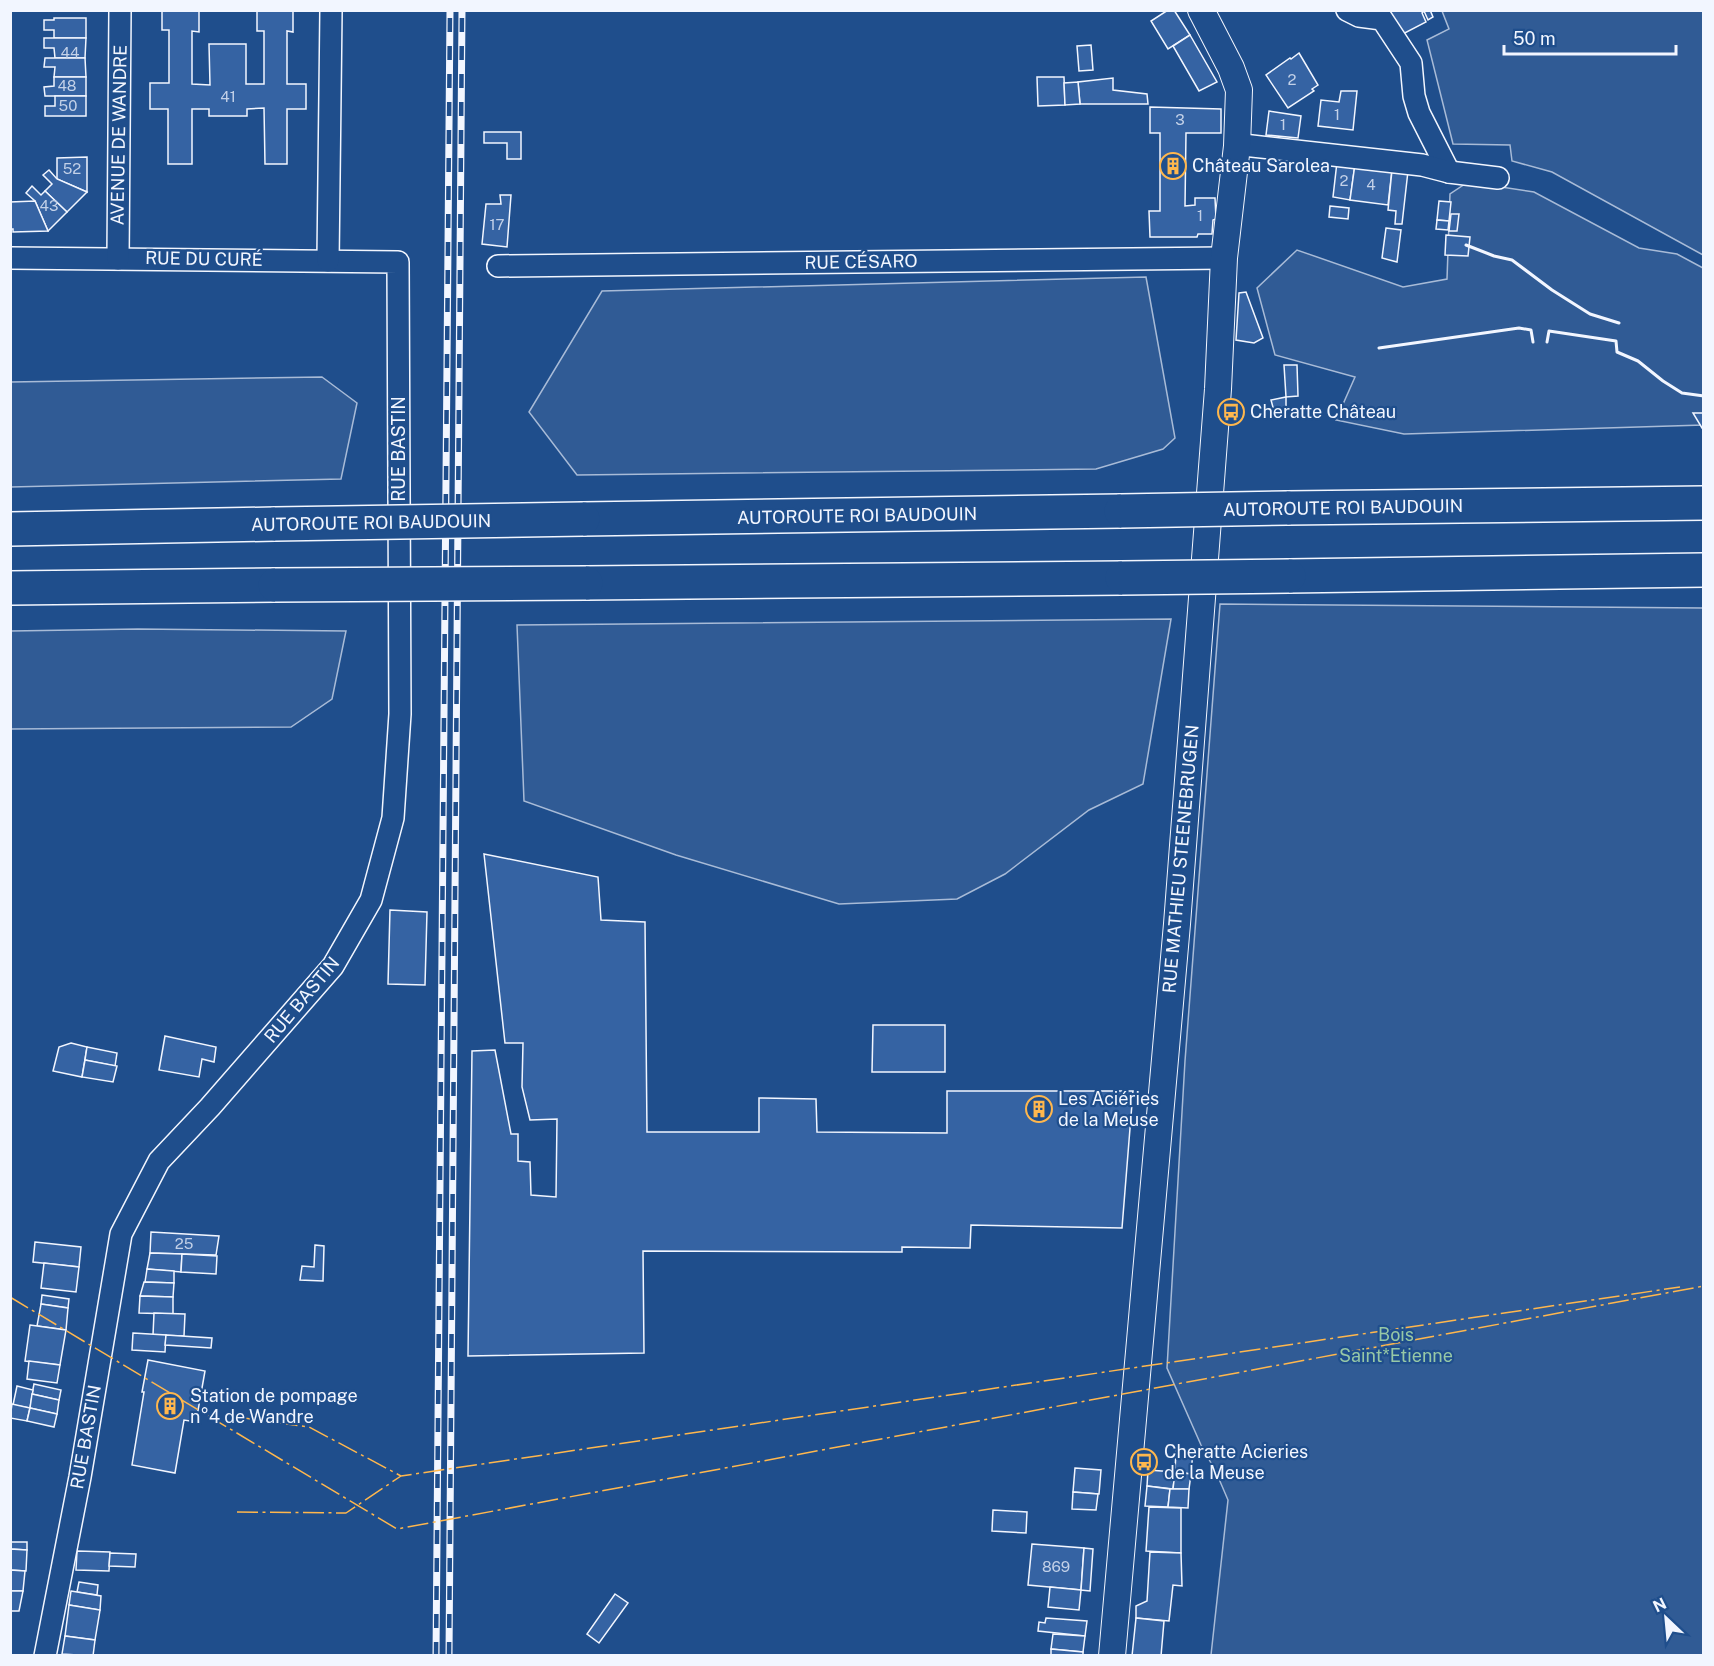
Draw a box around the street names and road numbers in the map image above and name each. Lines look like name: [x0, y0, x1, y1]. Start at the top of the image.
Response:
street label: AVENUE DE WANDRE: [106, 44, 131, 225]
street label: RUE DU CURÉ: [145, 246, 263, 270]
street label: RUE CÉSARO: [804, 249, 918, 273]
street label: RUE BASTIN: [388, 396, 409, 502]
street label: AUTOROUTE ROI BAUDOUIN: [1223, 495, 1463, 520]
street label: AUTOROUTE ROI BAUDOUIN: [737, 503, 977, 528]
street label: AUTOROUTE ROI BAUDOUIN: [251, 510, 491, 535]
street label: RUE MATHIEU STEENEBRUGEN: [1158, 724, 1203, 994]
street label: RUE BASTIN: [260, 952, 344, 1047]
street label: RUE BASTIN: [66, 1383, 105, 1491]

